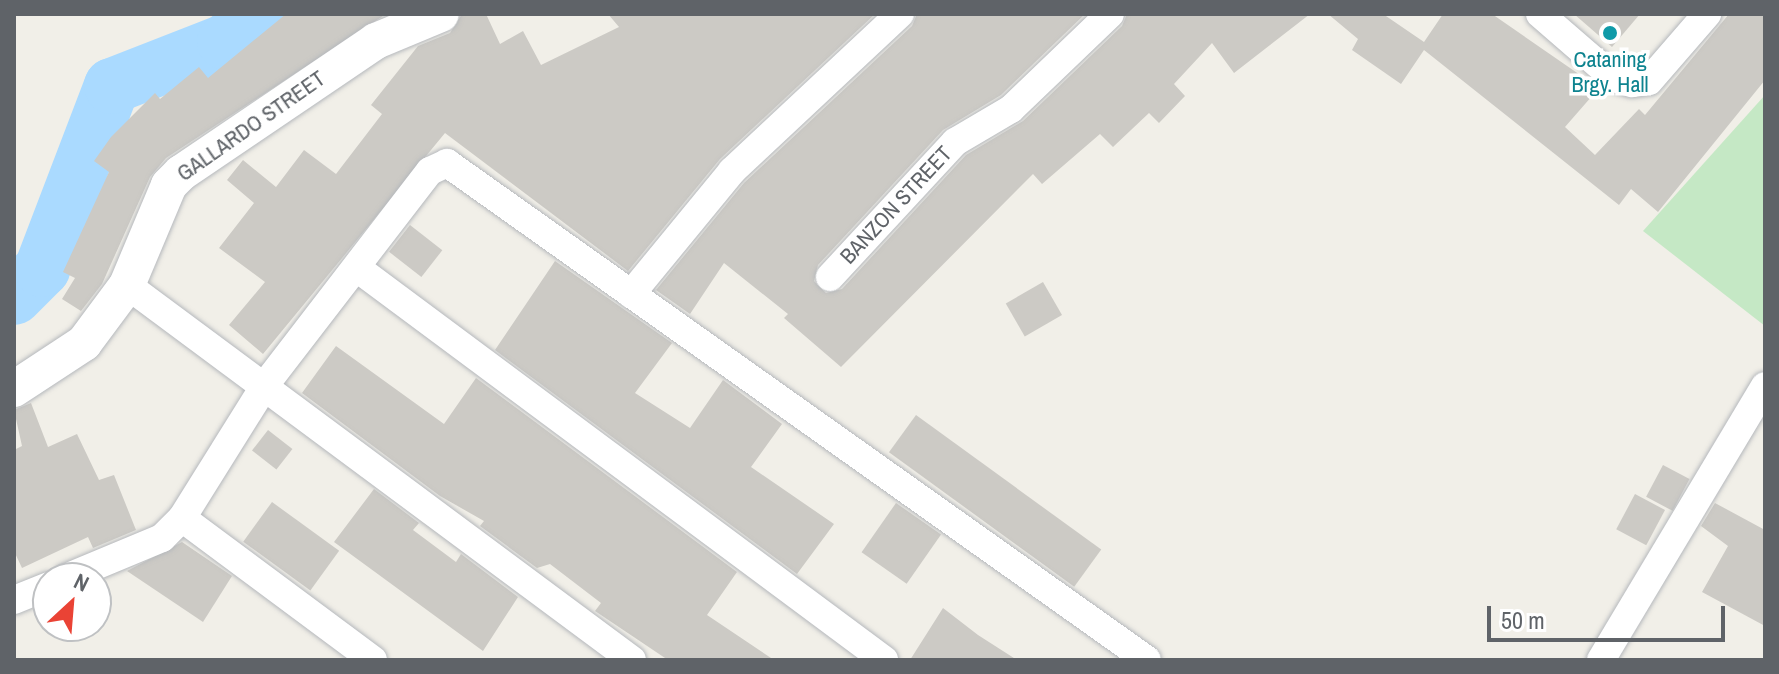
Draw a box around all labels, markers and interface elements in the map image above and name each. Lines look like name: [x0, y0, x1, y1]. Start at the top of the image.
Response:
marker: Cataning Brgy. Hall: [1601, 24, 1619, 42]
place label: Cataning Brgy. Hall: [1572, 46, 1648, 98]
street label: GALLARDO STREET: [172, 65, 330, 187]
street label: BANZON STREET: [835, 141, 957, 269]
north arrow: [32, 562, 112, 642]
text: N: [69, 566, 94, 599]
scale bar: [1491, 590, 1729, 640]
text: 50 m: [1501, 604, 1545, 636]

